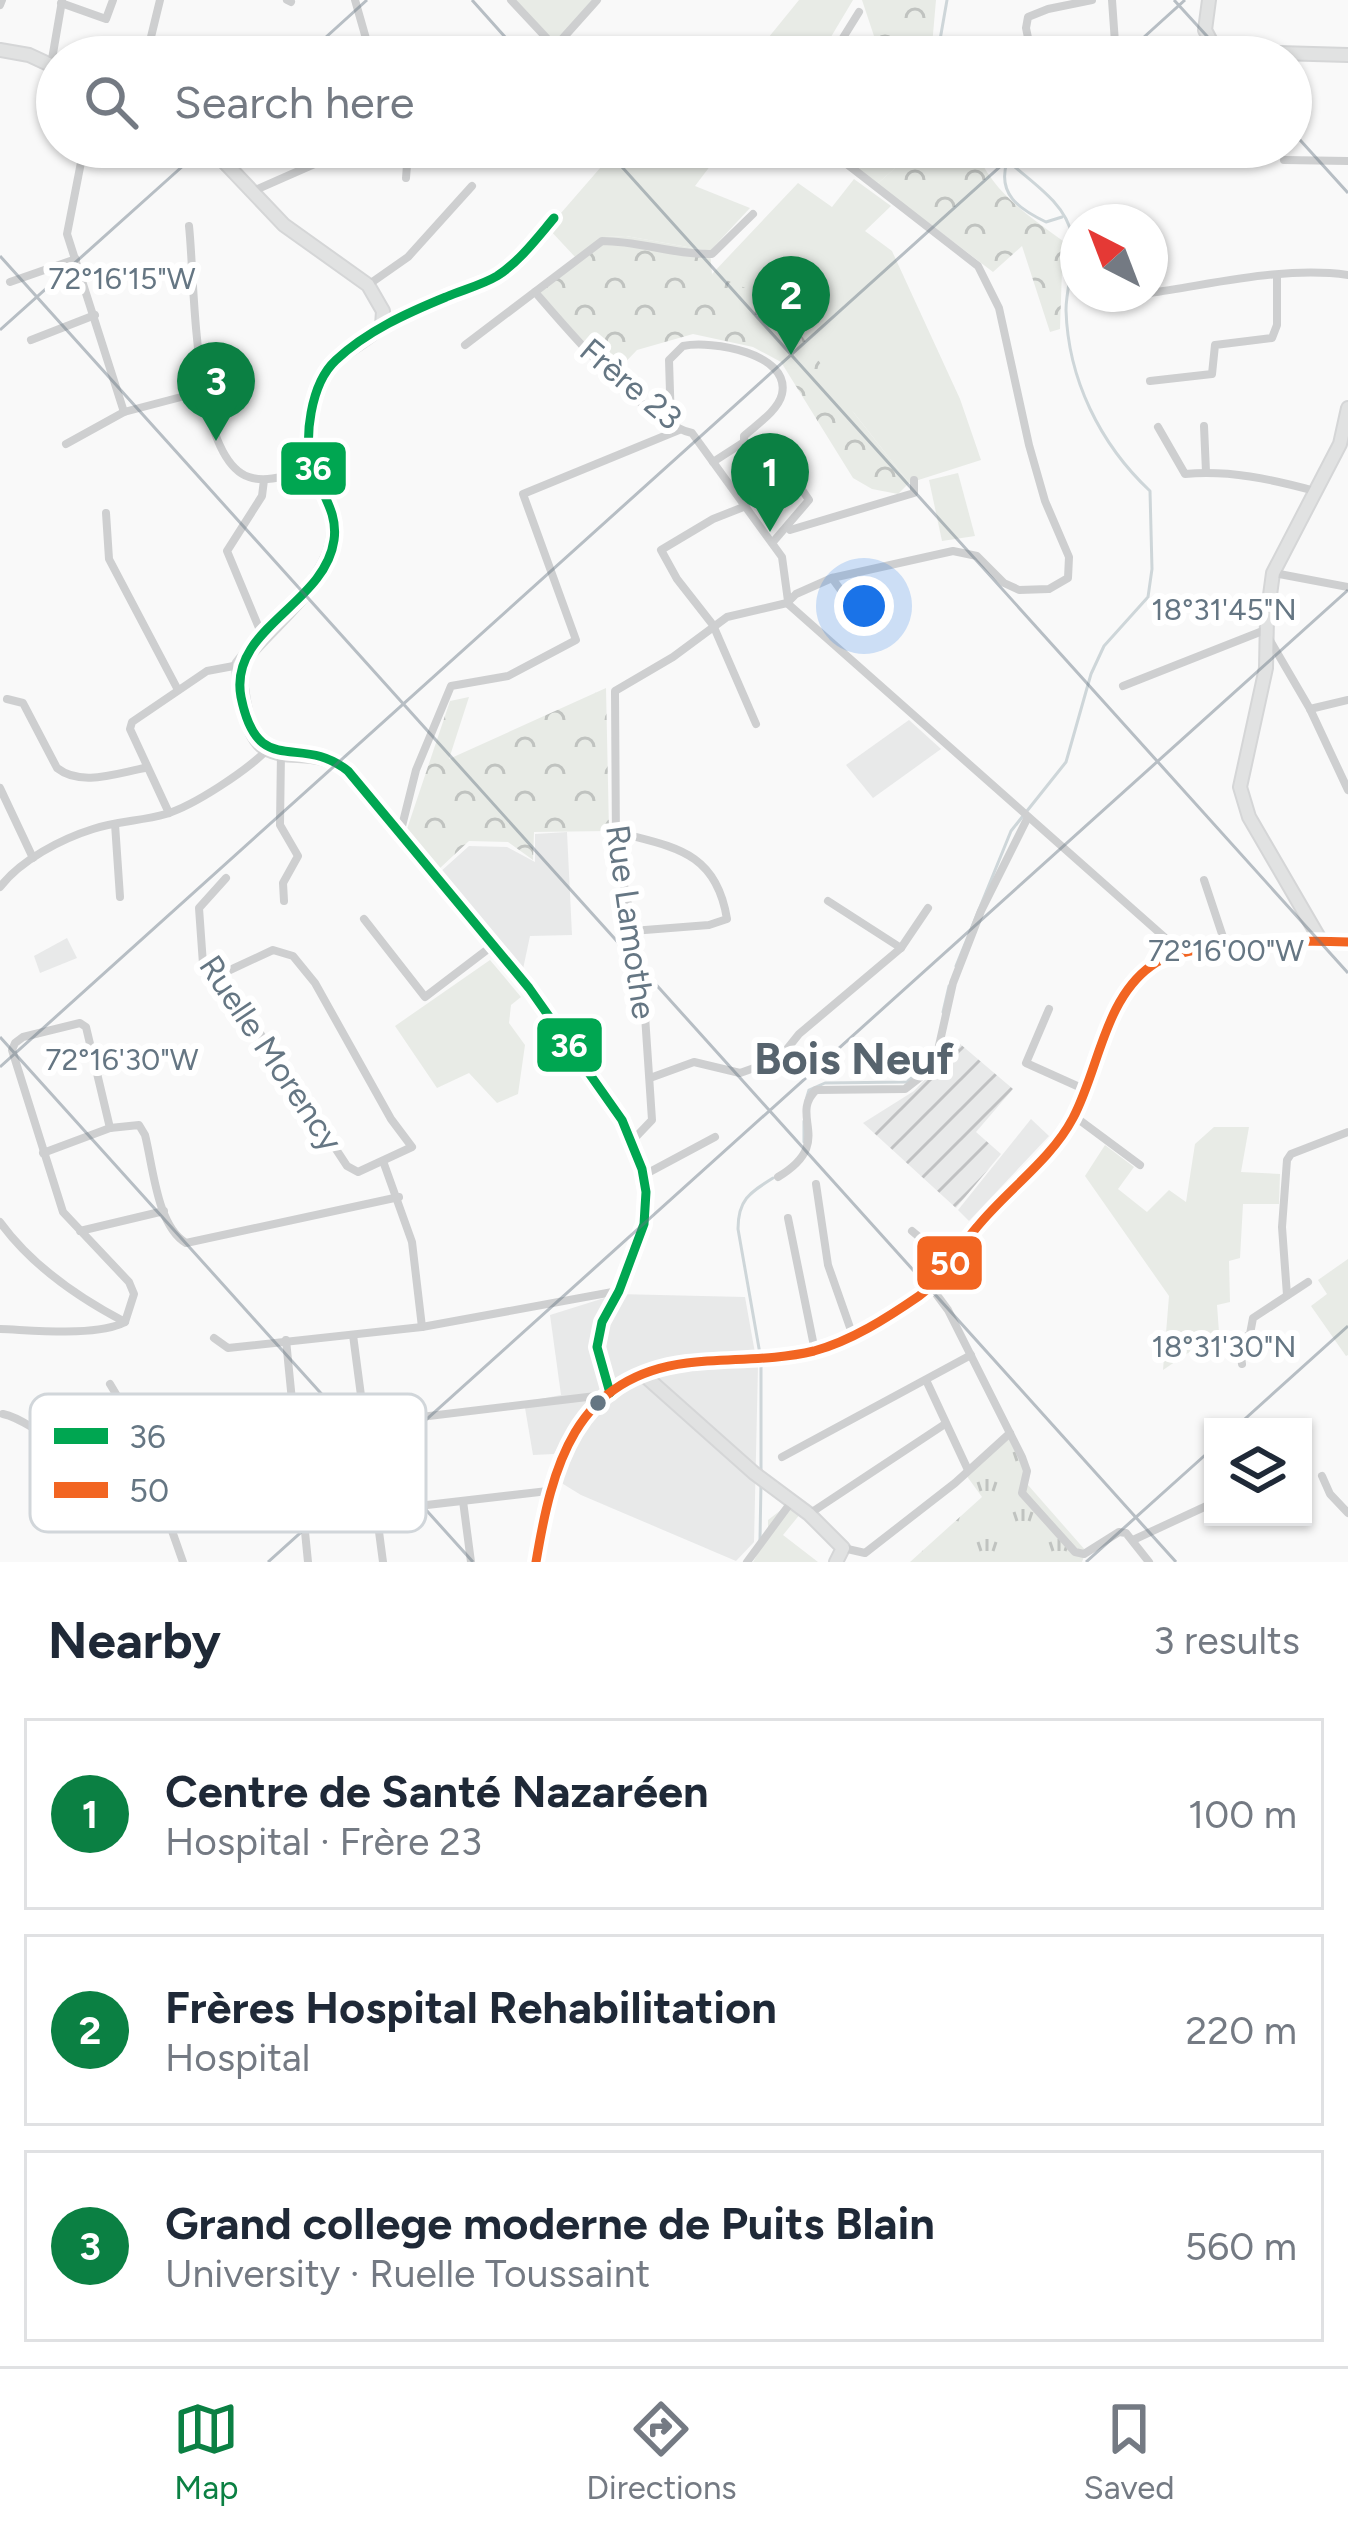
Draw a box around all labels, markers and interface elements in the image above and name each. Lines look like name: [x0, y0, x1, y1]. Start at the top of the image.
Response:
search box: [36, 36, 1312, 168]
icon: search: [78, 69, 144, 135]
text: Search here: [174, 75, 414, 129]
north arrow: [1060, 204, 1168, 312]
pin: 2: [752, 256, 830, 355]
text: 72°16'15"W: [48, 260, 196, 297]
street label: Frère 23: [572, 330, 690, 438]
pin: 3: [177, 342, 255, 441]
pin: 1: [731, 433, 809, 532]
line badge: 36: [279, 440, 348, 497]
text: 36: [294, 449, 332, 488]
your location: [834, 576, 894, 636]
text: 18°31'45"N: [1151, 591, 1297, 628]
street label: Rue Lamothe: [598, 823, 664, 1021]
text: 72°16'00"W: [1148, 932, 1304, 969]
street label: Ruelle Morency: [191, 948, 351, 1159]
line badge: 36: [535, 1016, 604, 1074]
text: 36: [550, 1026, 588, 1065]
district label: Bois Neuf: [754, 1031, 954, 1085]
text: 72°16'30"W: [45, 1041, 199, 1078]
line badge: 50: [915, 1234, 984, 1292]
text: 50: [930, 1244, 970, 1283]
text: 18°31'30"N: [1152, 1328, 1296, 1365]
unlabelled marker: [587, 1392, 609, 1414]
legend: [30, 1394, 426, 1532]
text: 36: [129, 1417, 166, 1456]
map controls: [1204, 1418, 1312, 1526]
button: layers: [1204, 1418, 1312, 1526]
text: 50: [129, 1471, 169, 1510]
text: Nearby: [48, 1610, 221, 1671]
text: 3 results: [1153, 1617, 1300, 1664]
text: Centre de Santé Nazaréen: [165, 1764, 708, 1818]
text: 1: [82, 1791, 98, 1838]
text: 100 m: [1188, 1791, 1297, 1838]
text: Hospital · Frère 23: [165, 1818, 482, 1865]
text: Frères Hospital Rehabilitation: [165, 1980, 777, 2034]
text: 2: [79, 2007, 101, 2054]
text: 220 m: [1186, 2007, 1297, 2054]
text: Hospital: [165, 2034, 310, 2081]
text: Grand college moderne de Puits Blain: [165, 2196, 935, 2250]
text: 3: [79, 2223, 101, 2270]
text: 560 m: [1185, 2223, 1297, 2270]
text: University · Ruelle Toussaint: [165, 2250, 650, 2297]
tab: Map: [173, 2396, 239, 2507]
tab: Directions: [586, 2396, 737, 2507]
tab: Saved: [1084, 2396, 1175, 2507]

